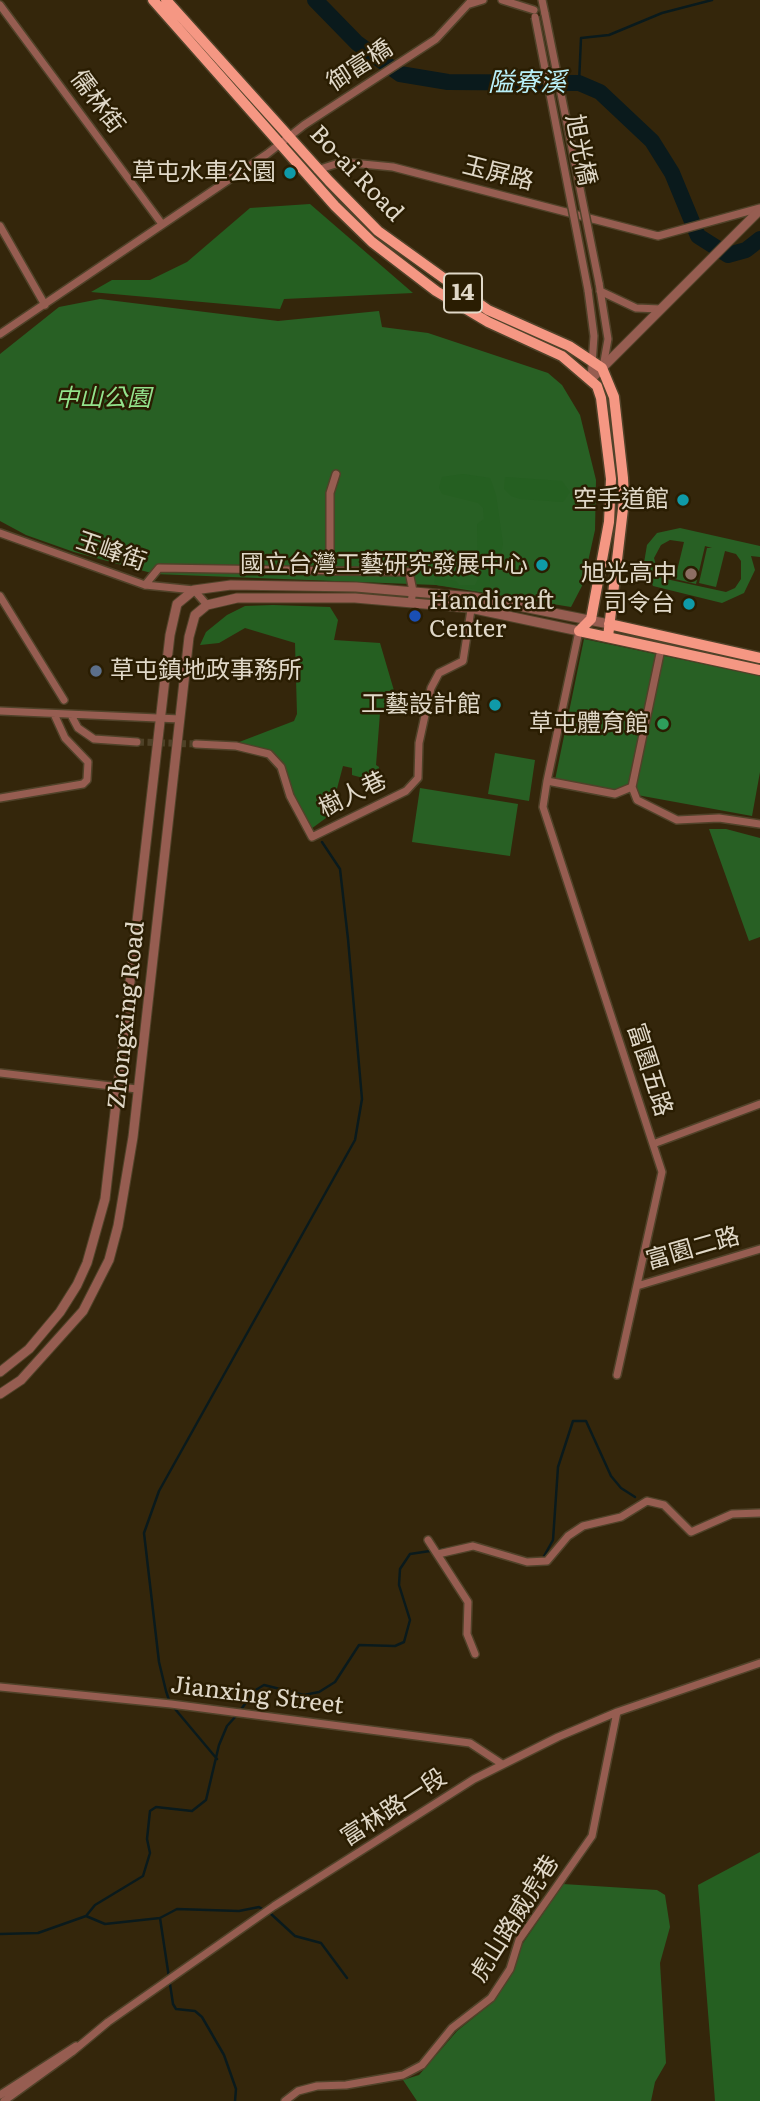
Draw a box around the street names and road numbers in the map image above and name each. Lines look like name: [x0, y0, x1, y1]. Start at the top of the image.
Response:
street label: 御富橋: [322, 34, 398, 98]
street label: 儒林街: [64, 65, 130, 139]
street label: 旭光橋: [559, 112, 601, 188]
street label: Bo-ai Road: [303, 120, 409, 228]
street label: 玉屏路: [460, 151, 536, 197]
road number: 14: [444, 274, 482, 312]
street label: 玉峰街: [72, 527, 150, 577]
street label: 樹人巷: [314, 766, 392, 824]
street label: Zhongxing Road: [103, 920, 151, 1110]
street label: 富園五路: [620, 1020, 678, 1120]
street label: 富園二路: [643, 1222, 743, 1276]
street label: Jianxing Street: [169, 1671, 345, 1721]
street label: 富林路一段: [336, 1763, 452, 1853]
street label: 虎山路威虎巷: [465, 1850, 565, 1988]

